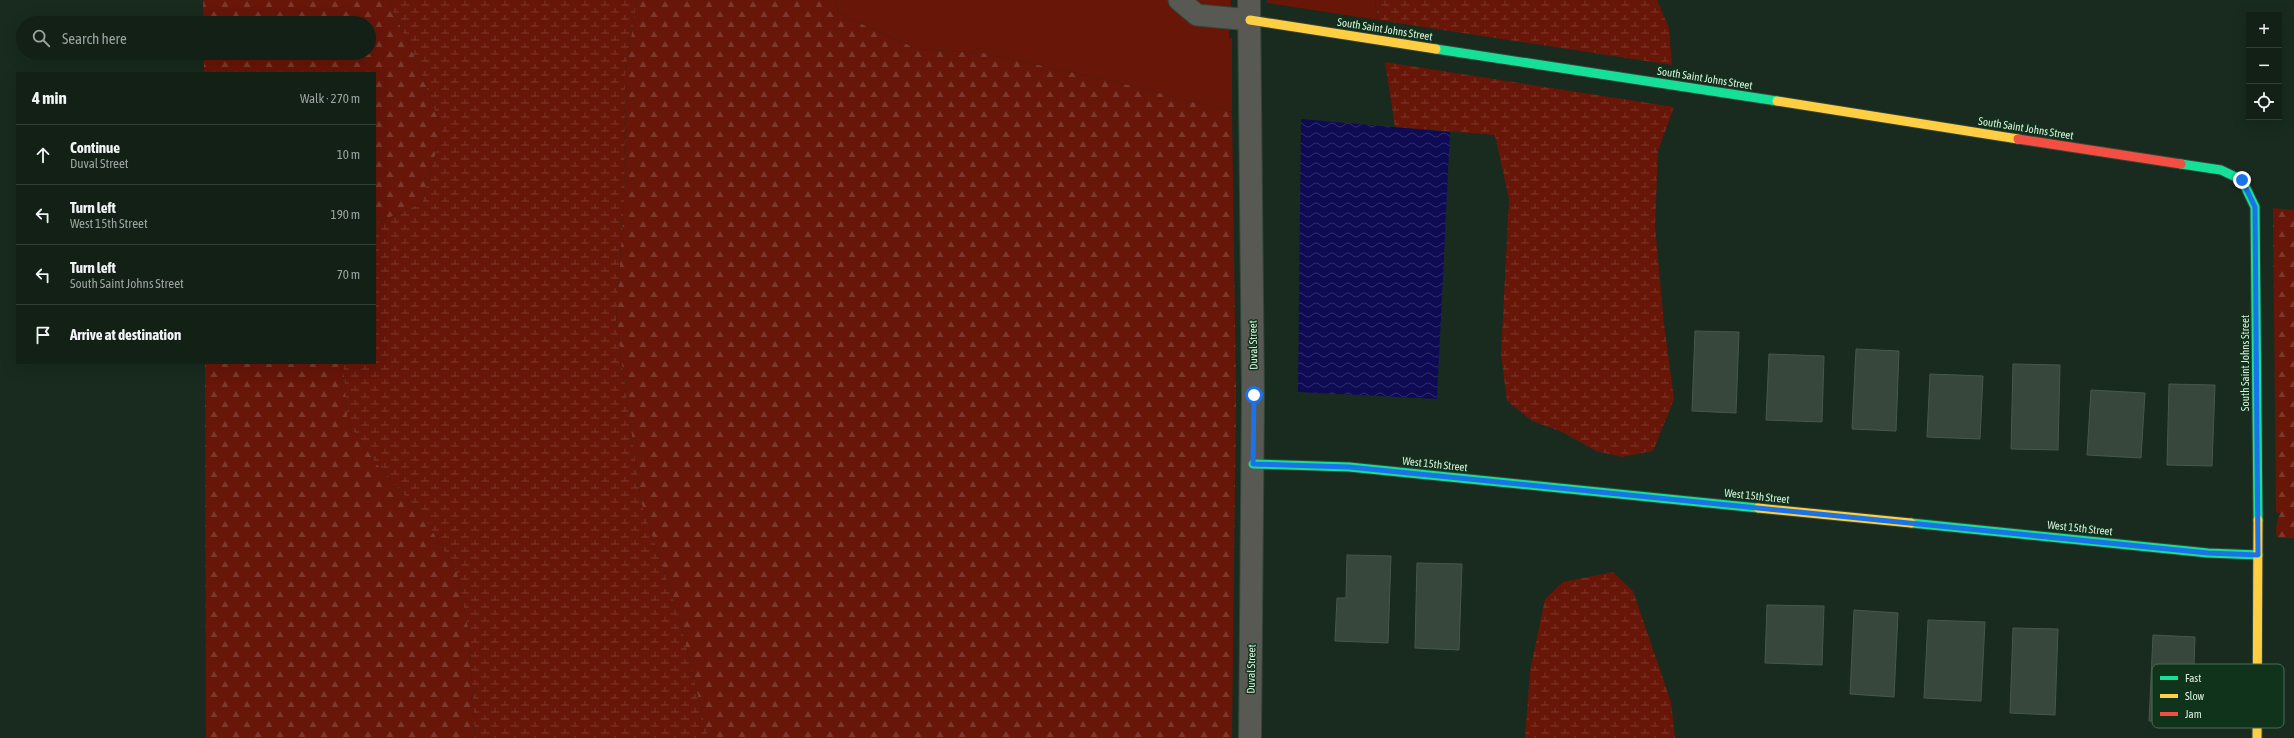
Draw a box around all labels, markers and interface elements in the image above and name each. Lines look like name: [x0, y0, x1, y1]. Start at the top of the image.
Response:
map controls: [2246, 12, 2282, 120]
button: +: [2246, 12, 2282, 48]
search box: [16, 16, 376, 60]
street label: South Saint Johns Street: [1337, 16, 1433, 42]
icon: search: [30, 27, 52, 49]
text: Search here: [62, 30, 127, 47]
button: −: [2246, 48, 2282, 84]
street label: South Saint Johns Street: [1657, 65, 1753, 91]
button: locate: [2246, 84, 2282, 120]
text: 4 min: [32, 88, 67, 108]
text: Walk · 270 m: [300, 91, 360, 106]
street label: South Saint Johns Street: [1978, 115, 2074, 141]
text: Continue: [70, 139, 120, 156]
icon: ahead: [32, 144, 54, 166]
text: 10 m: [337, 147, 360, 162]
text: Duval Street: [70, 156, 129, 171]
route end: [2233, 171, 2251, 189]
text: Turn left: [70, 199, 116, 216]
icon: left: [32, 204, 54, 226]
text: 190 m: [331, 207, 360, 222]
text: West 15th Street: [70, 216, 148, 231]
text: Turn left: [70, 259, 116, 276]
icon: left: [32, 264, 54, 286]
text: 70 m: [337, 267, 360, 282]
text: South Saint Johns Street: [70, 276, 184, 291]
street label: South Saint Johns Street: [2239, 315, 2251, 411]
street label: Duval Street: [1247, 320, 1259, 370]
icon: arrive: [32, 324, 54, 346]
text: Arrive at destination: [70, 326, 181, 343]
route start: [1245, 386, 1263, 404]
street label: West 15th Street: [1402, 455, 1468, 473]
street label: West 15th Street: [1724, 487, 1790, 505]
street label: West 15th Street: [2047, 519, 2113, 537]
street label: Duval Street: [1245, 644, 1257, 694]
legend: [2152, 664, 2284, 728]
text: Fast: [2185, 672, 2201, 684]
text: Slow: [2185, 690, 2204, 702]
text: Jam: [2185, 708, 2202, 720]

